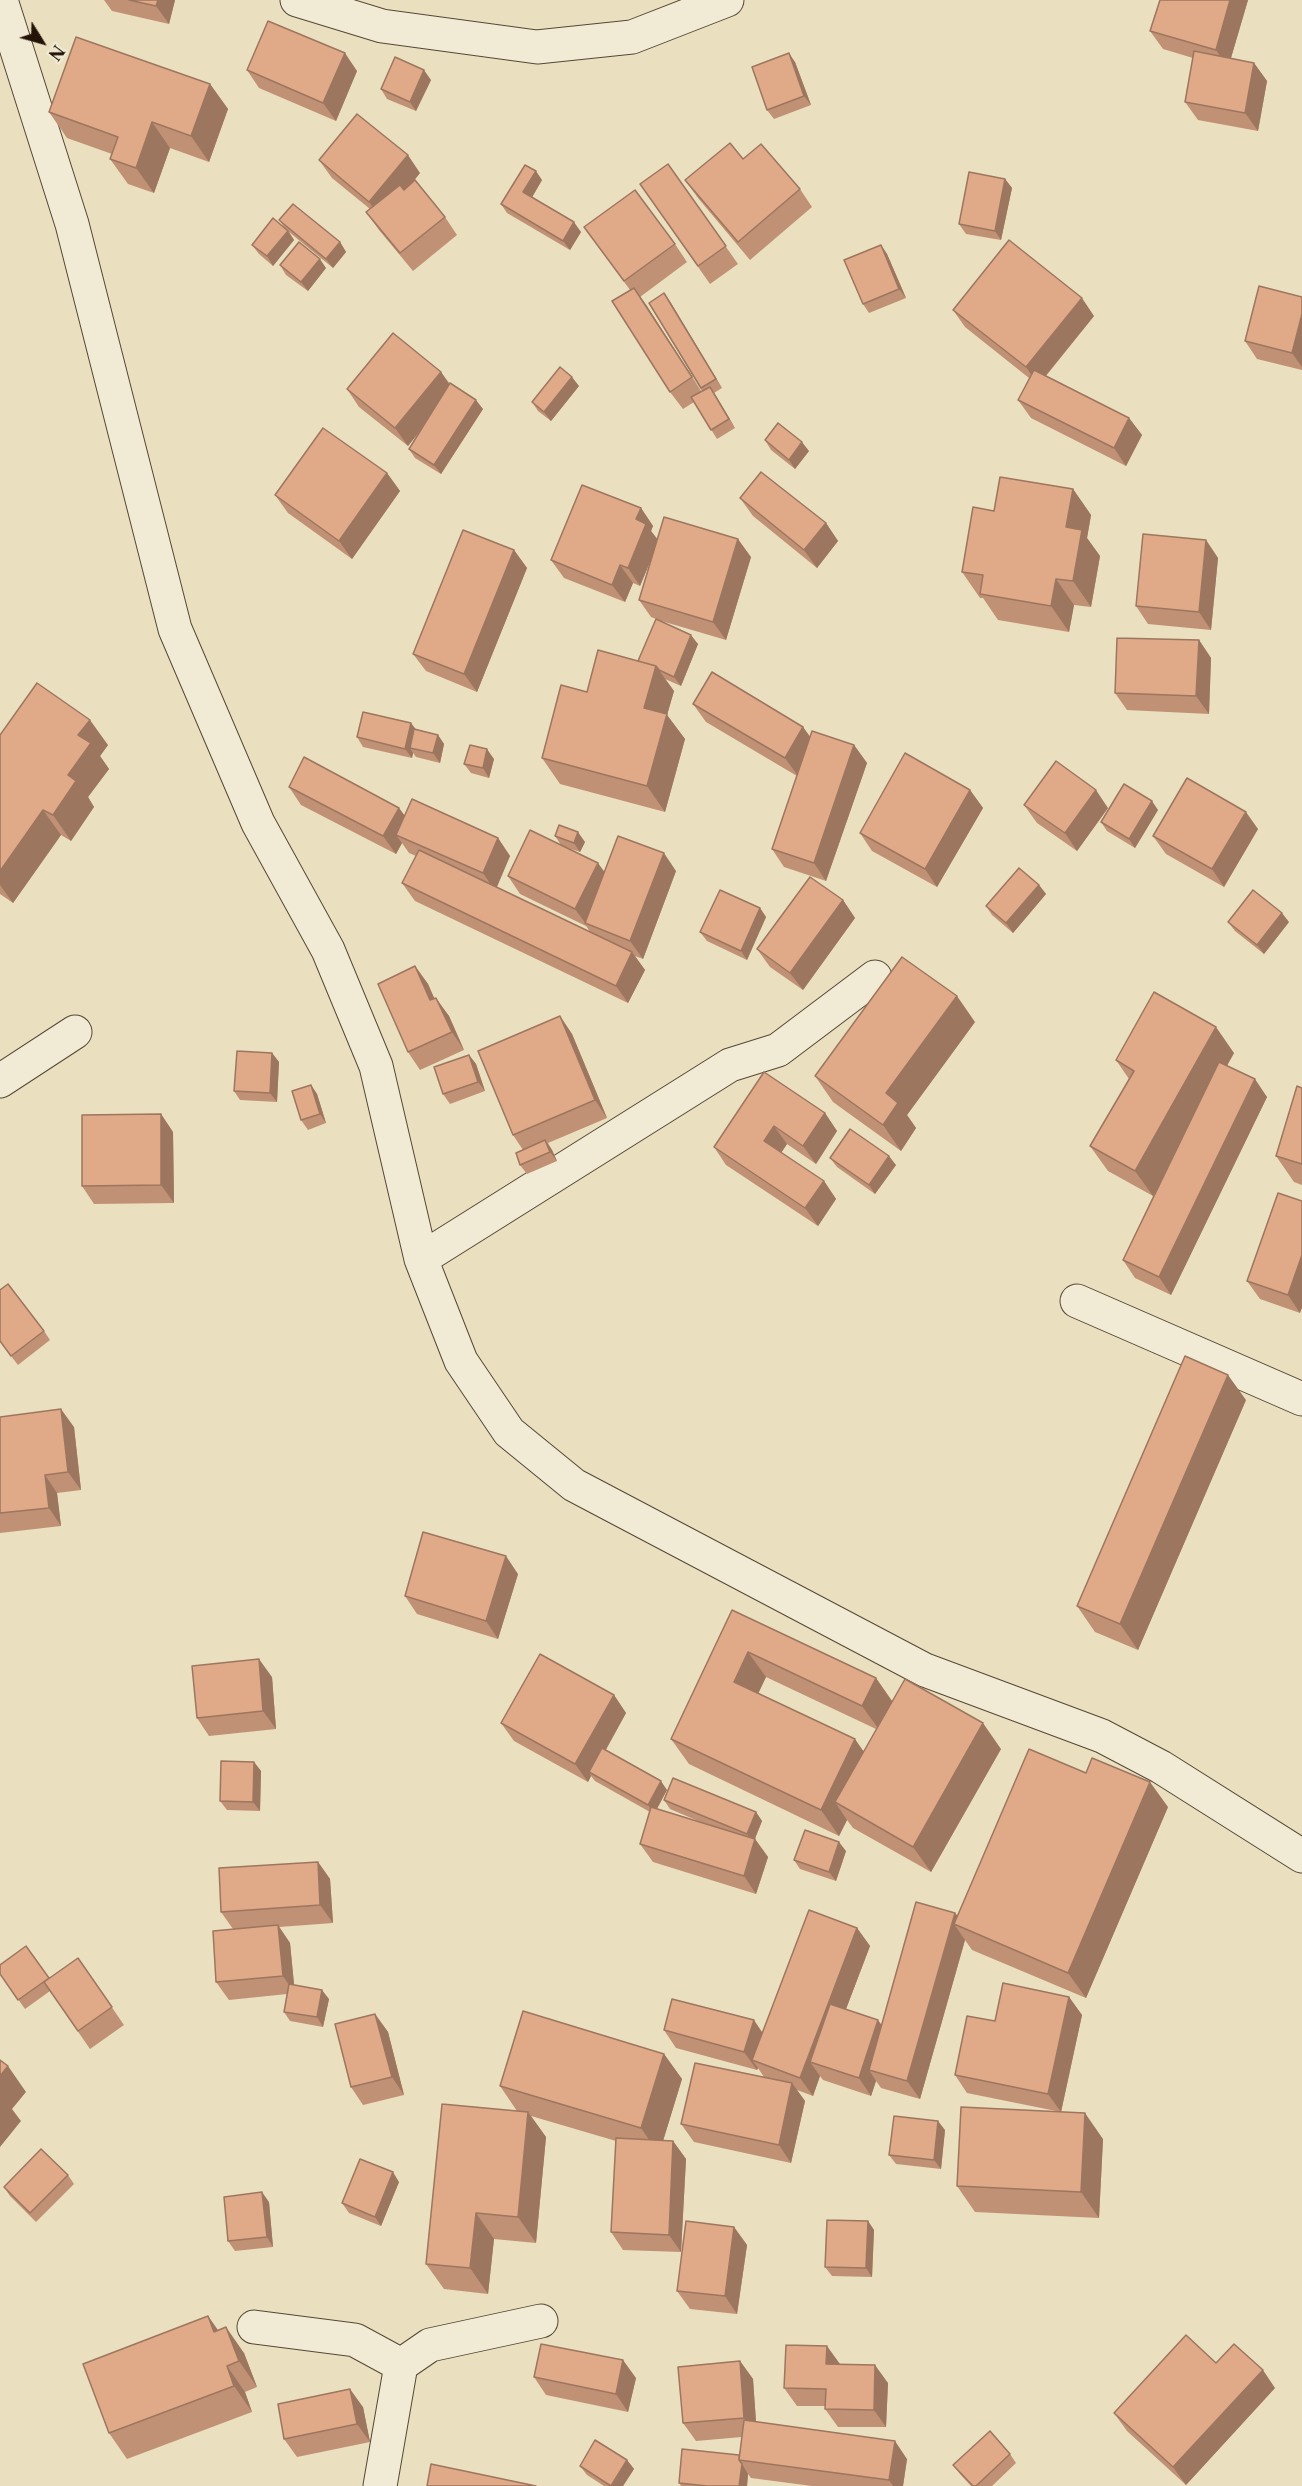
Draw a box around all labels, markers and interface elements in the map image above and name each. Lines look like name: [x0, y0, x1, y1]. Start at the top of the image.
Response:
north arrow: [12, 12, 72, 72]
text: N: [44, 41, 69, 64]

